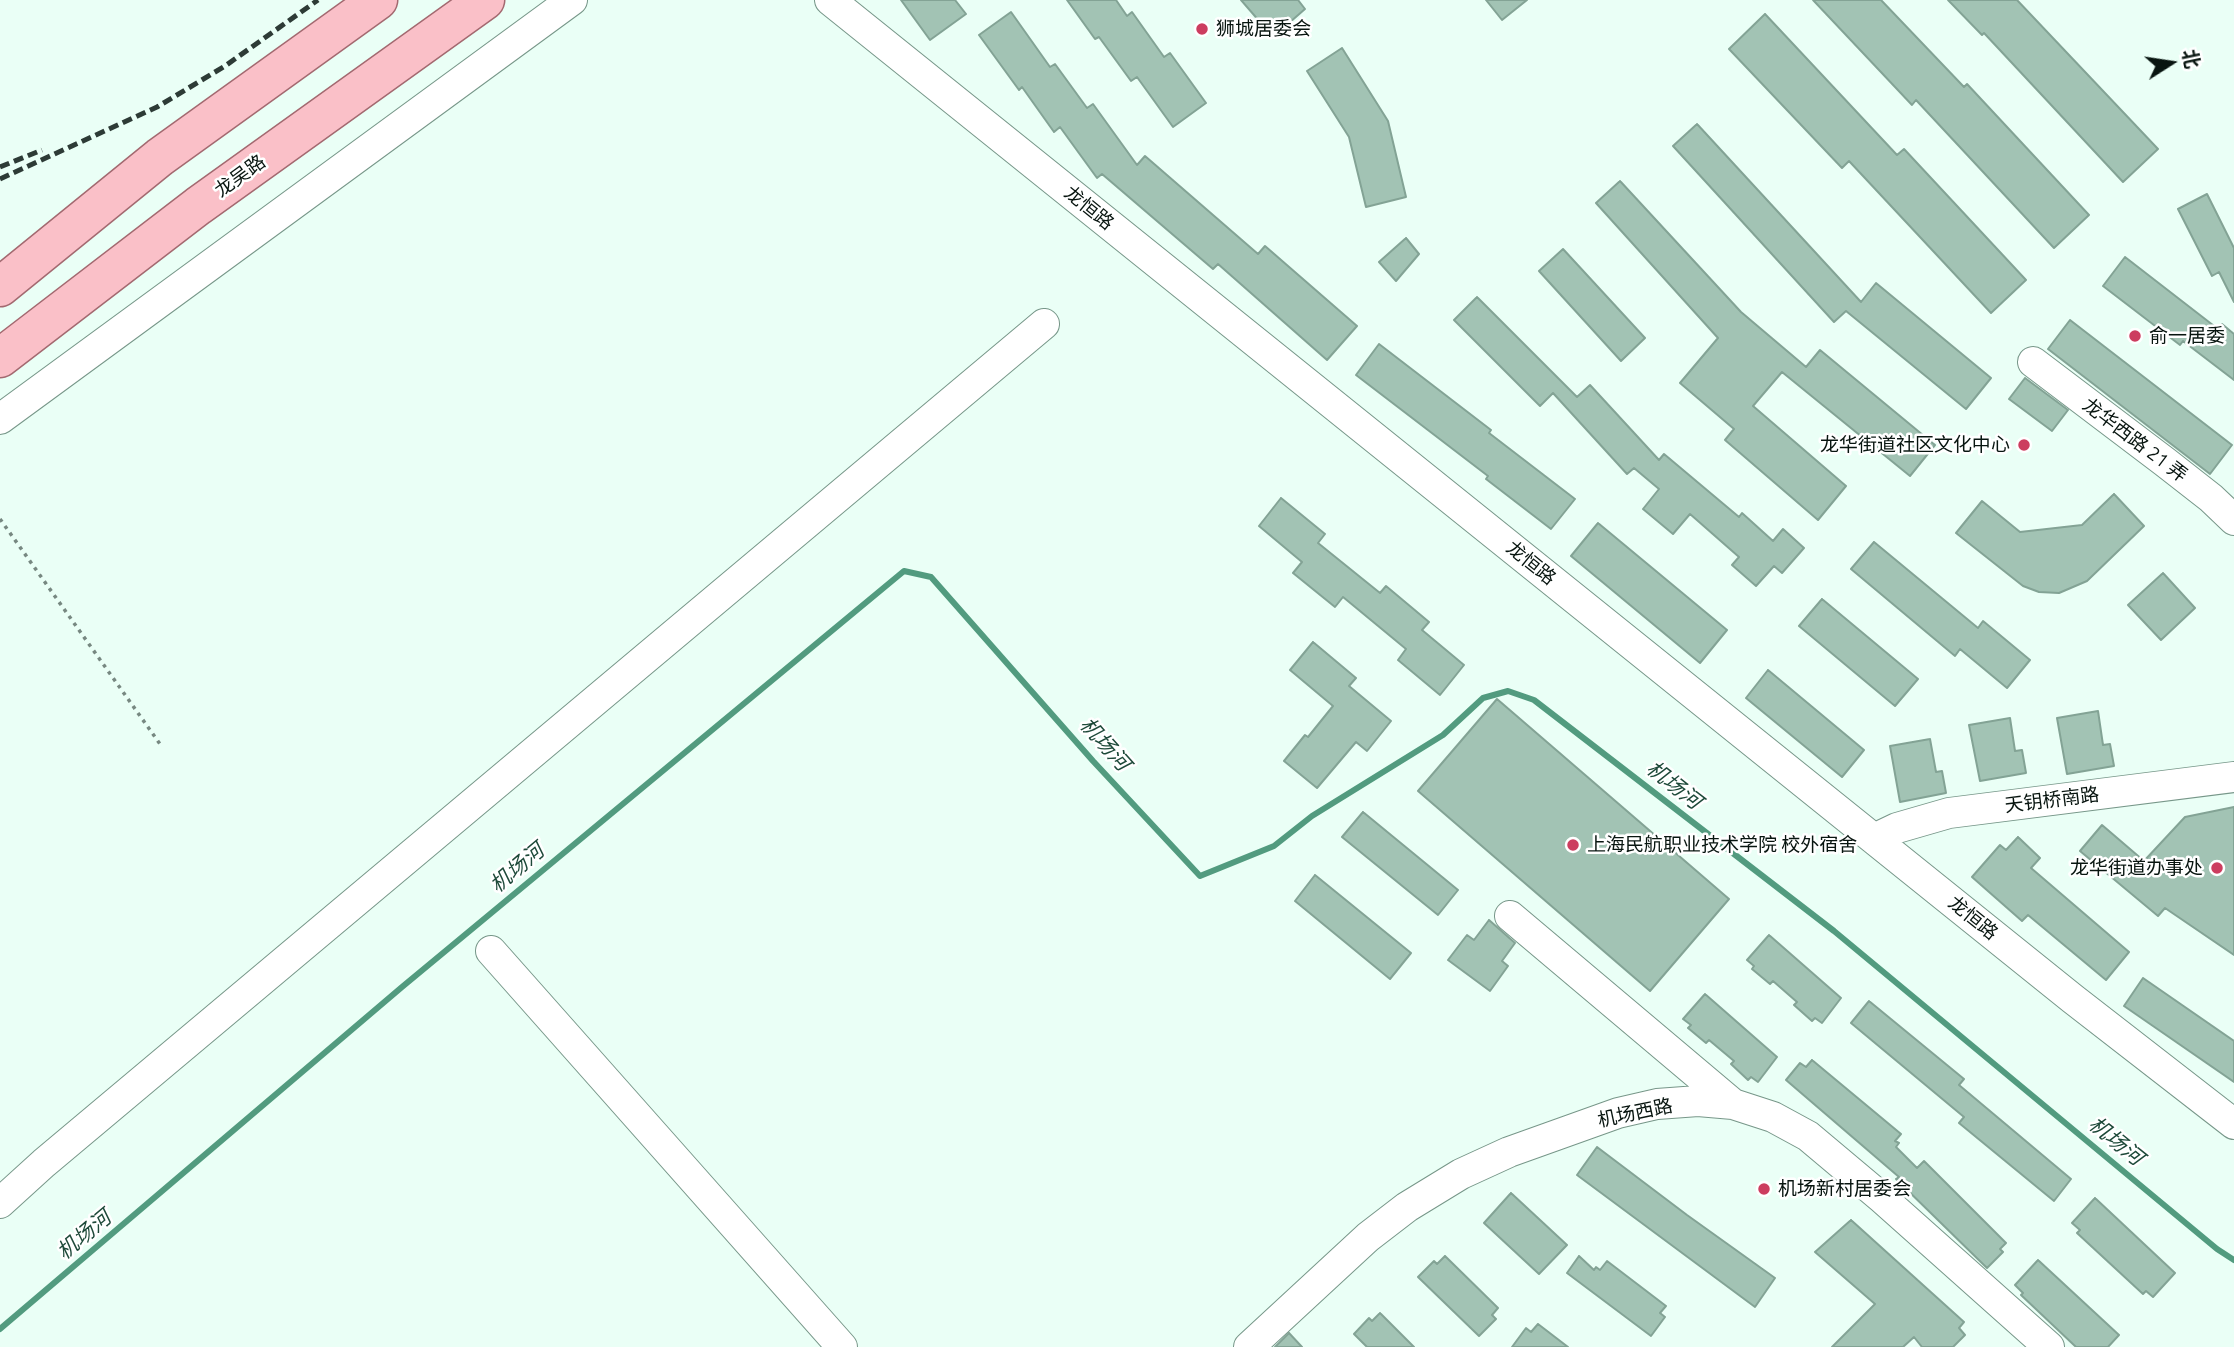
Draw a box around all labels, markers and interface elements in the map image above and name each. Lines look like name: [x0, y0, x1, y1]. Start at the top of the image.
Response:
place label: 狮城居委会: [1216, 18, 1311, 40]
marker: 狮城居委会: [1194, 21, 1210, 37]
north arrow: [2136, 28, 2206, 98]
text: 北: [2179, 47, 2204, 70]
street label: 龙吴路: [210, 150, 270, 202]
street label: 龙恒路: [1060, 181, 1118, 235]
place label: 俞一居委: [2149, 325, 2225, 347]
marker: 俞一居委: [2127, 328, 2143, 344]
street label: 龙华西路 21 弄: [2078, 393, 2192, 487]
place label: 龙华街道社区文化中心: [1820, 434, 2010, 456]
marker: 龙华街道社区文化中心: [2016, 437, 2032, 453]
street label: 龙恒路: [1502, 536, 1560, 590]
water label: 机场河: [1075, 712, 1135, 776]
water label: 机场河: [1641, 756, 1707, 814]
street label: 天钥桥南路: [2003, 783, 2101, 817]
place label: 上海民航职业技术学院 校外宿舍: [1587, 834, 1857, 856]
marker: 上海民航职业技术学院 校外宿舍: [1565, 837, 1581, 853]
water label: 机场河: [485, 838, 549, 898]
place label: 龙华街道办事处: [2070, 857, 2203, 879]
marker: 龙华街道办事处: [2209, 860, 2225, 876]
street label: 龙恒路: [1944, 891, 2002, 945]
street label: 机场西路: [1595, 1094, 1675, 1132]
water label: 机场河: [2084, 1111, 2148, 1171]
place label: 机场新村居委会: [1778, 1178, 1911, 1200]
marker: 机场新村居委会: [1756, 1181, 1772, 1197]
water label: 机场河: [52, 1205, 116, 1265]

